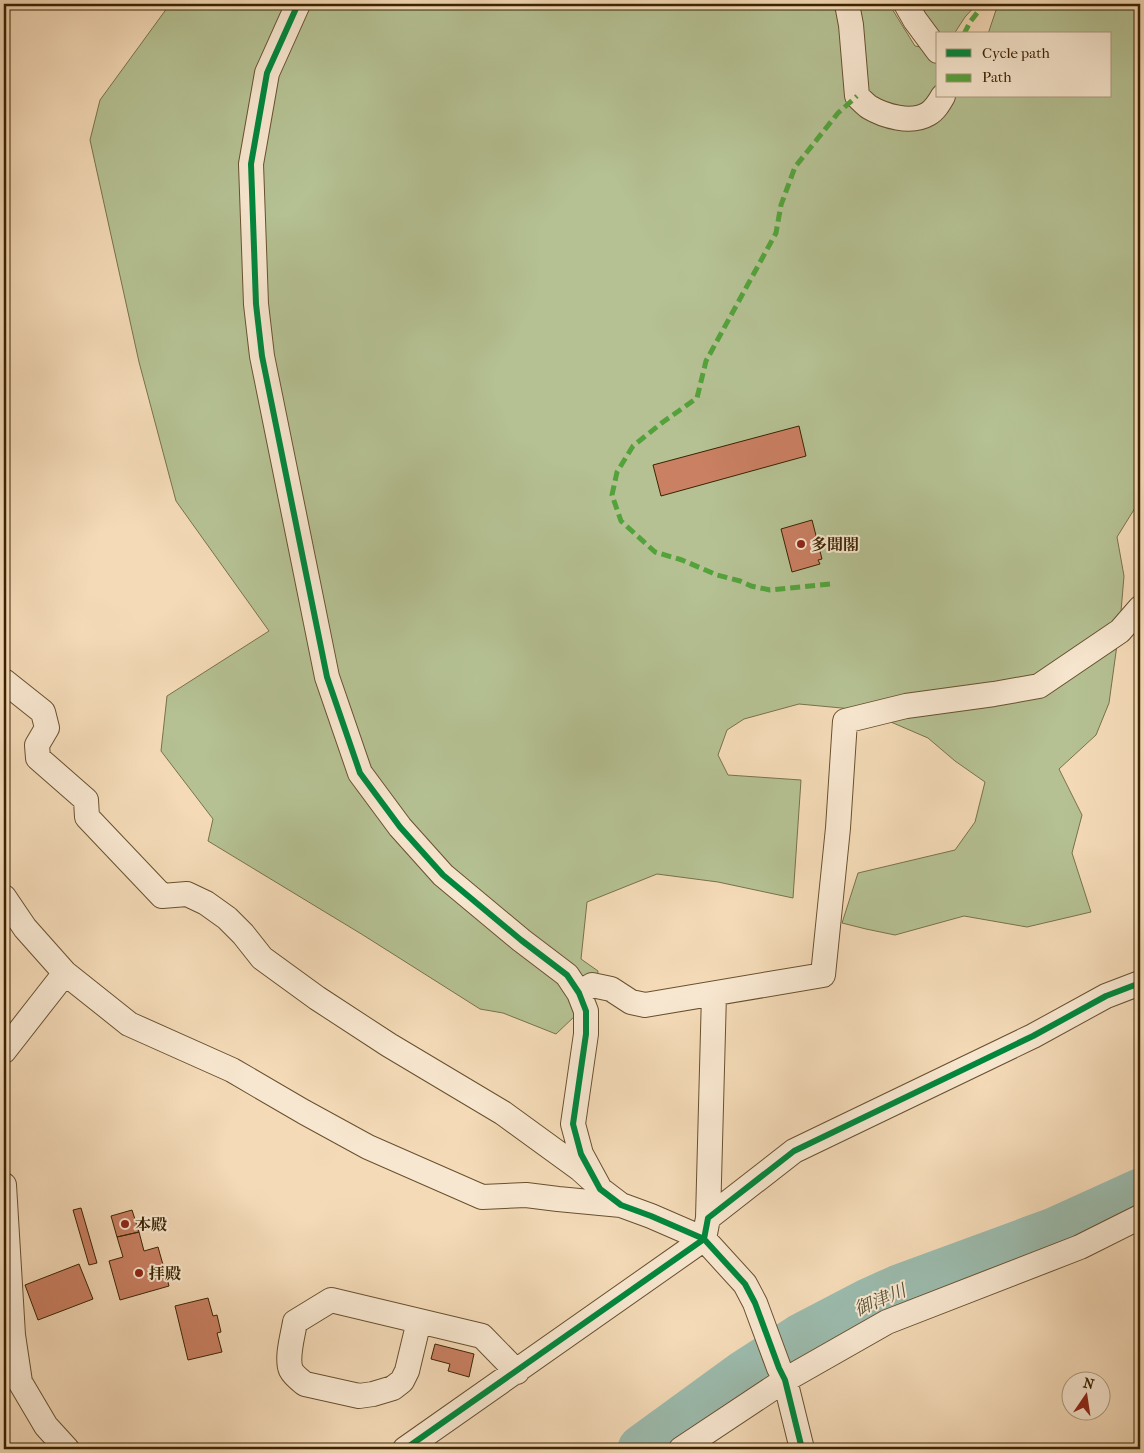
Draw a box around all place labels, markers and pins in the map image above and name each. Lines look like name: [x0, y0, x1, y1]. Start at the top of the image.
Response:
place label: 多聞閣: [811, 535, 859, 554]
marker: 多聞閣: [795, 538, 807, 550]
place label: 本殿: [135, 1215, 167, 1234]
marker: 本殿: [119, 1218, 131, 1230]
place label: 拝殿: [149, 1264, 181, 1283]
marker: 拝殿: [133, 1267, 145, 1279]

